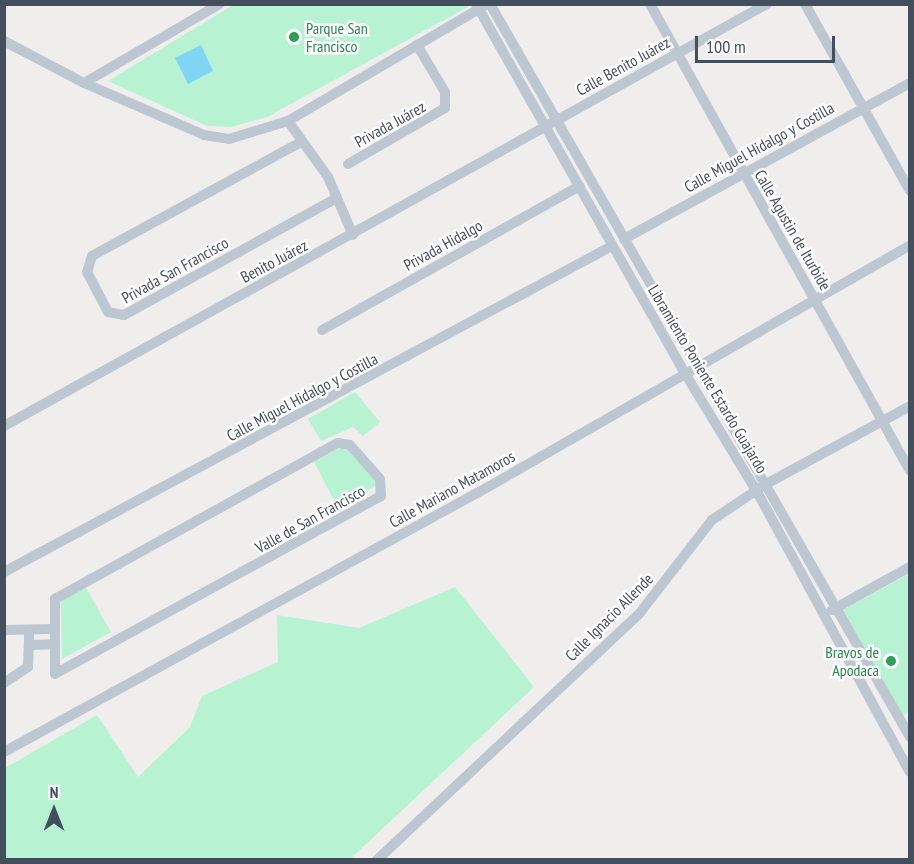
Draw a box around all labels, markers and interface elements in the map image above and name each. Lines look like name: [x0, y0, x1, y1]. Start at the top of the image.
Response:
place label: Parque San Francisco: [306, 18, 368, 56]
scale bar: [698, 24, 838, 62]
marker: Parque San Francisco: [287, 30, 301, 44]
street label: Calle Benito Juárez: [573, 32, 673, 100]
text: 100 m: [706, 35, 746, 58]
street label: Privada Juárez: [351, 97, 429, 151]
street label: Calle Miguel Hidalgo y Costilla: [680, 98, 838, 196]
street label: Calle Agustin de Iturbide: [751, 166, 835, 294]
street label: Privada Hidalgo: [400, 216, 486, 274]
street label: Privada San Francisco: [118, 233, 232, 307]
street label: Benito Juárez: [237, 235, 311, 287]
street label: Libramiento Poniente Estardo Guajardo: [644, 281, 772, 477]
street label: Calle Miguel Hidalgo y Costilla: [223, 349, 381, 445]
street label: Calle Mariano Matamoros: [386, 447, 518, 531]
street label: Valle de San Francisco: [252, 481, 368, 557]
street label: Calle Ignacio Allende: [561, 569, 657, 665]
place label: Bravos de Apodaca: [825, 642, 879, 680]
marker: Bravos de Apodaca: [884, 654, 898, 668]
north arrow: [24, 780, 84, 840]
text: N: [50, 782, 58, 802]

